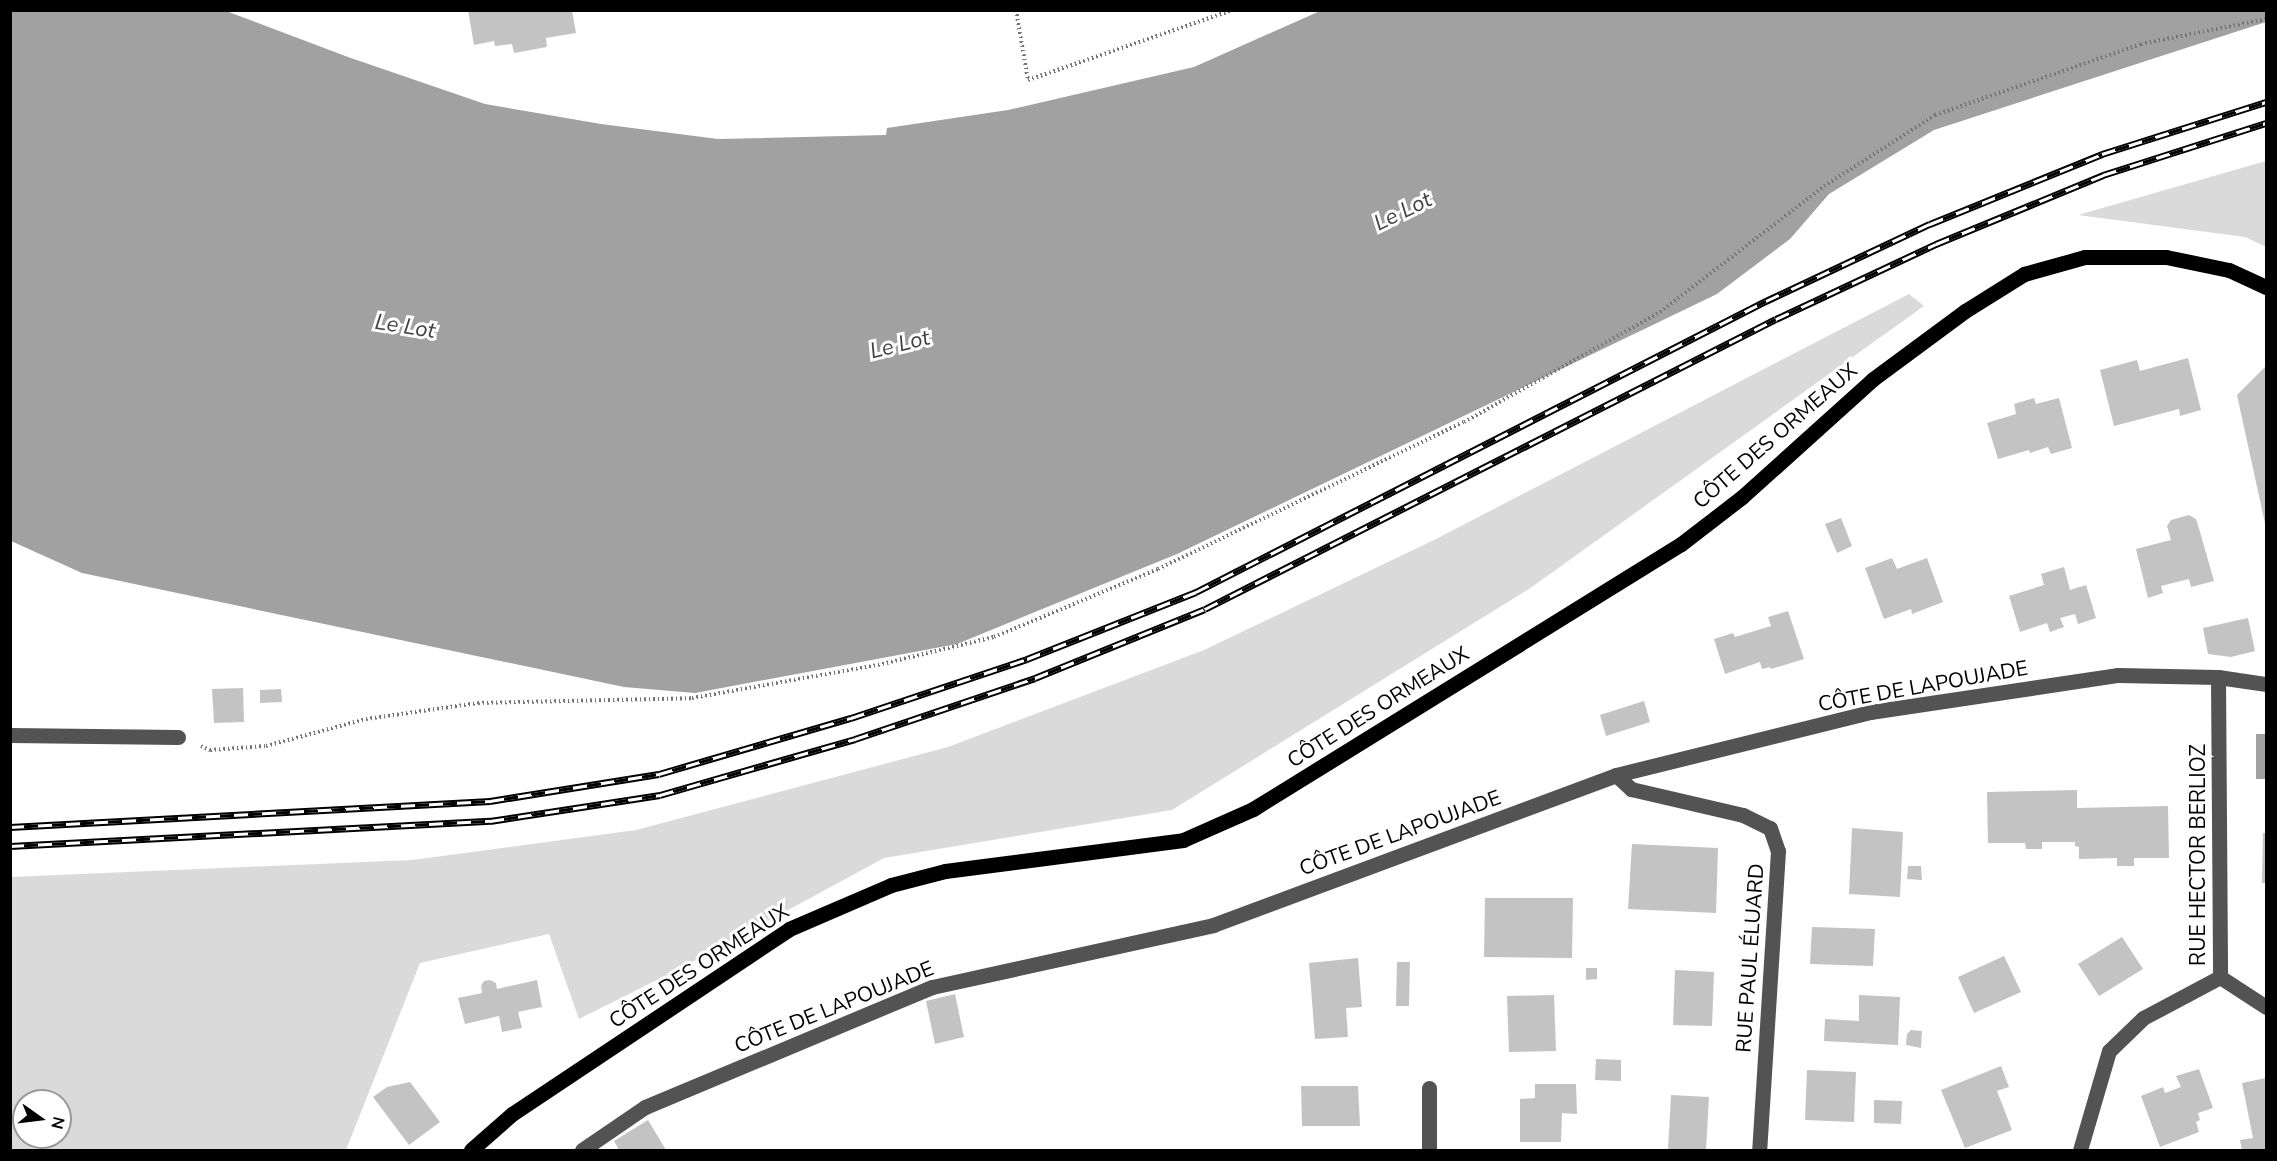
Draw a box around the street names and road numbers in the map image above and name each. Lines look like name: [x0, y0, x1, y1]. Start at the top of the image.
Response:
street label: CÔTE DES ORMEAUX: [1688, 358, 1862, 514]
street label: CÔTE DES ORMEAUX: [1283, 641, 1473, 773]
street label: CÔTE DE LAPOUJADE: [1816, 655, 2030, 717]
street label: RUE HECTOR BERLIOZ: [2185, 744, 2211, 966]
street label: CÔTE DE LAPOUJADE: [1296, 785, 1504, 881]
street label: RUE PAUL ÉLUARD: [1731, 863, 1769, 1053]
street label: CÔTE DES ORMEAUX: [604, 898, 794, 1034]
street label: CÔTE DE LAPOUJADE: [731, 956, 937, 1058]

